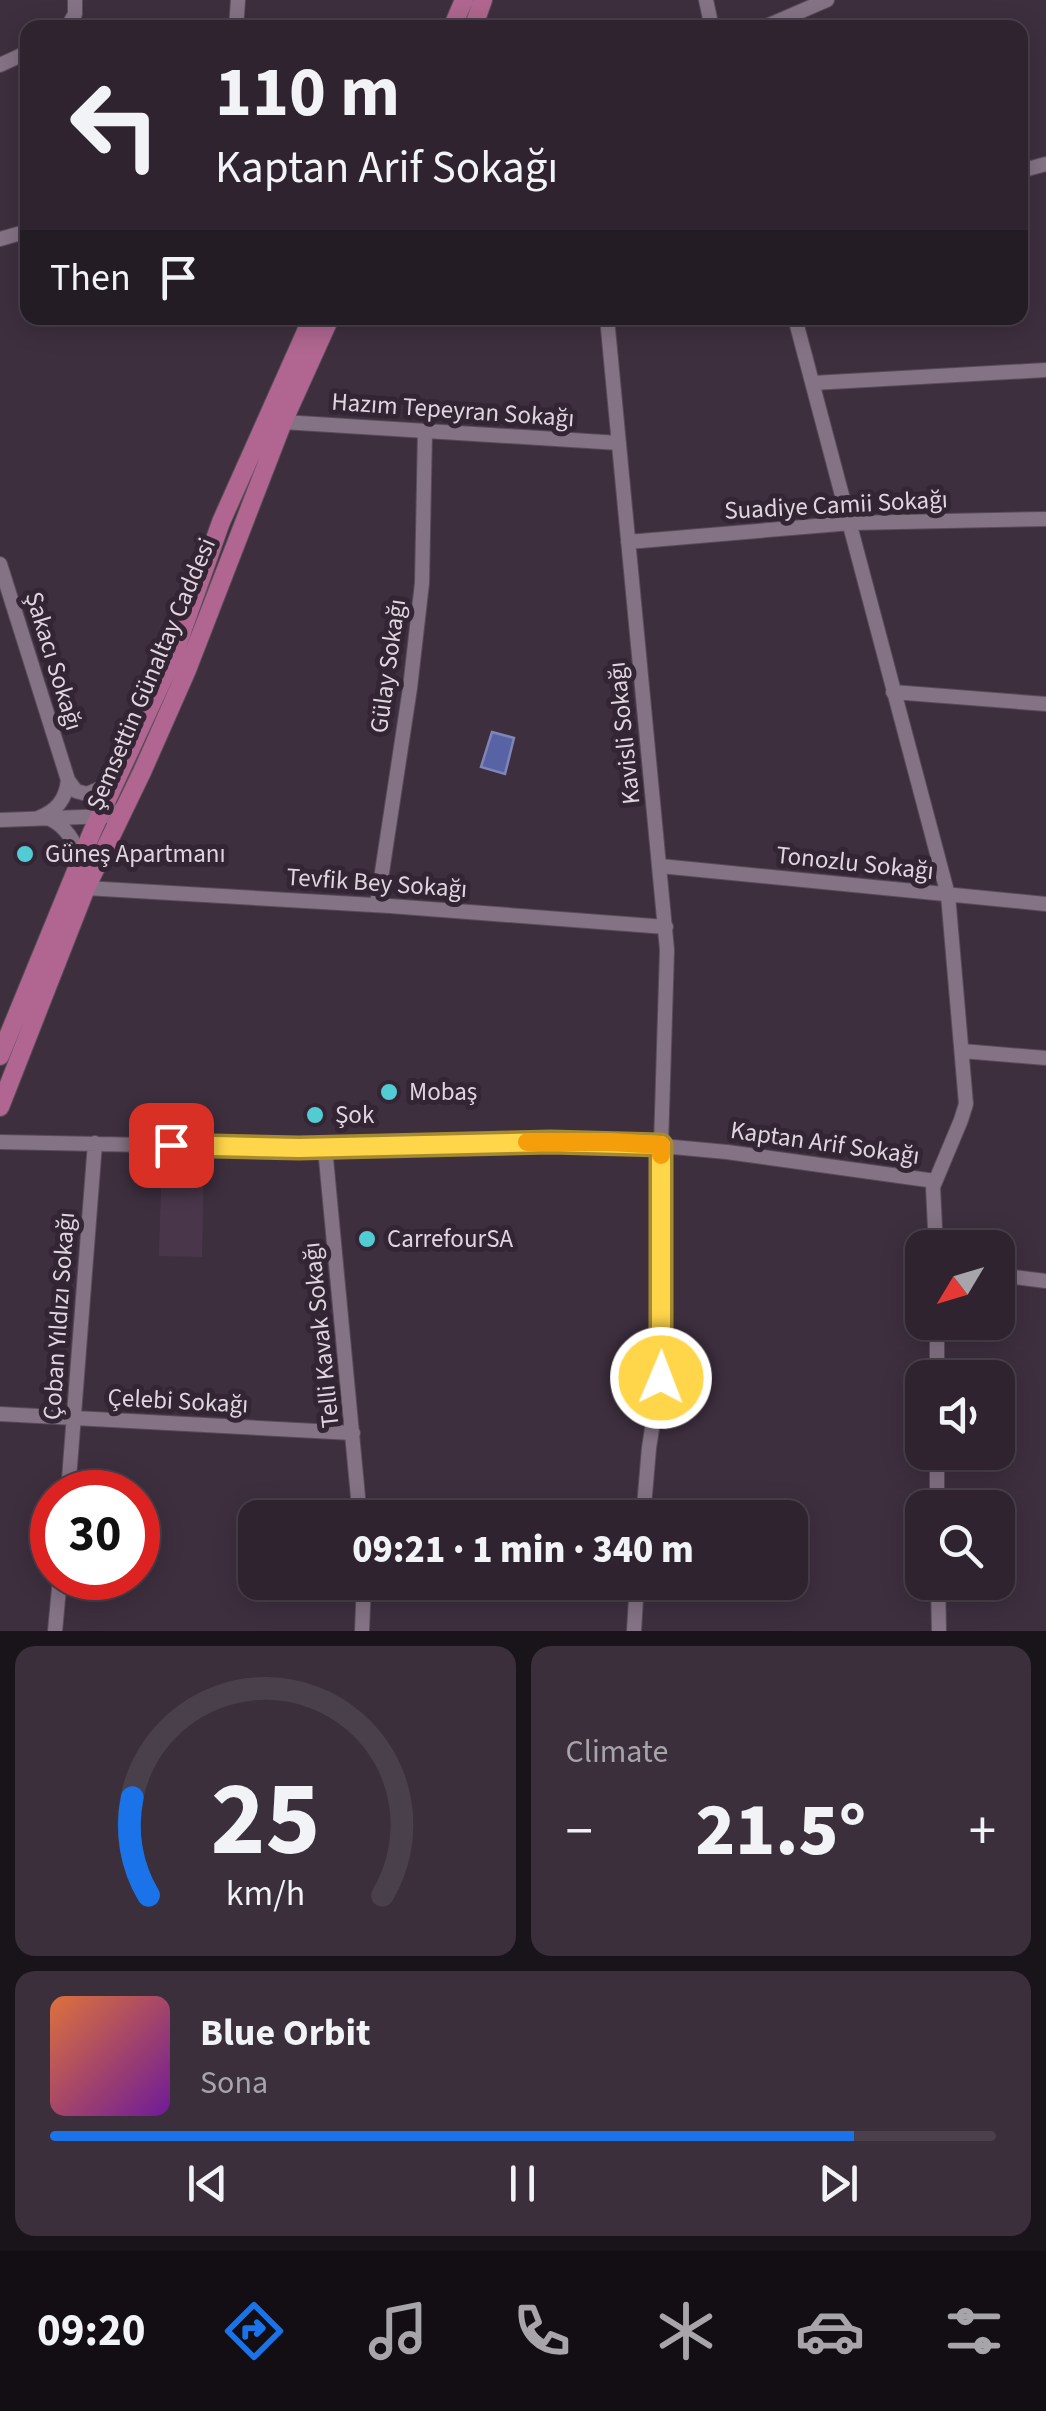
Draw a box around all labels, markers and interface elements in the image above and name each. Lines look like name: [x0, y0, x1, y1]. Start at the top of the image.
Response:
text: 110 m: [215, 43, 400, 143]
icon: left: [50, 60, 180, 190]
text: Kaptan Arif Sokağı: [215, 136, 558, 200]
icon: arrive: [151, 250, 206, 305]
text: Then: [50, 251, 131, 305]
street label: Hazım Tepeyran Sokağı: [330, 384, 576, 436]
street label: Suadiye Camii Sokağı: [723, 481, 949, 529]
street label: Şemsettin Günaltay Caddesi: [77, 532, 225, 816]
street label: Şakacı Sokağı: [16, 587, 92, 735]
street label: Gülay Sokağı: [361, 597, 415, 735]
street label: Kavisli Sokağı: [599, 660, 649, 806]
place label: Güneş Apartmanı: [45, 836, 226, 872]
street label: Tonozlu Sokağı: [774, 837, 936, 889]
marker: Güneş Apartmanı: [14, 843, 36, 865]
street label: Tevfik Bey Sokağı: [285, 859, 469, 907]
place label: Mobaş: [409, 1074, 477, 1110]
marker: Mobaş: [378, 1081, 400, 1103]
place label: Şok: [335, 1097, 375, 1133]
pin: [129, 1103, 214, 1188]
marker: Şok: [304, 1104, 326, 1126]
street label: Kaptan Arif Sokağı: [728, 1112, 922, 1174]
icon: arrive: [144, 1118, 199, 1173]
street label: Çoban Yıldızı Sokağı: [34, 1211, 84, 1421]
place label: CarrefourSA: [387, 1221, 514, 1257]
marker: CarrefourSA: [356, 1228, 378, 1250]
north arrow: [905, 1230, 1015, 1340]
map controls: [905, 1230, 1015, 1600]
street label: Telli Kavak Sokağı: [293, 1240, 349, 1430]
position arrow: [609, 1326, 713, 1430]
button: sound: [905, 1360, 1015, 1470]
street label: Çelebi Sokağı: [107, 1379, 249, 1423]
speed limit sign: 30: [30, 1470, 160, 1600]
button: search: [905, 1490, 1015, 1600]
text: 09:21 · 1 min · 340 m: [352, 1523, 694, 1577]
text: Climate: [566, 1729, 668, 1775]
text: 25: [210, 1747, 320, 1895]
text: 21.5°: [695, 1777, 866, 1884]
text: −: [566, 1793, 593, 1871]
text: +: [969, 1793, 996, 1871]
text: km/h: [226, 1868, 305, 1919]
text: Blue Orbit: [200, 2006, 371, 2060]
text: Sona: [200, 2060, 268, 2106]
icon: previous: [180, 2156, 235, 2211]
icon: pause: [495, 2156, 550, 2211]
icon: next: [811, 2156, 866, 2211]
icon: directions: [219, 2296, 289, 2366]
icon: music: [363, 2296, 433, 2366]
icon: phone: [507, 2296, 577, 2366]
icon: climate: [651, 2296, 721, 2366]
icon: car: [795, 2296, 865, 2366]
icon: filters: [939, 2296, 1009, 2366]
text: 09:20: [37, 2299, 146, 2363]

